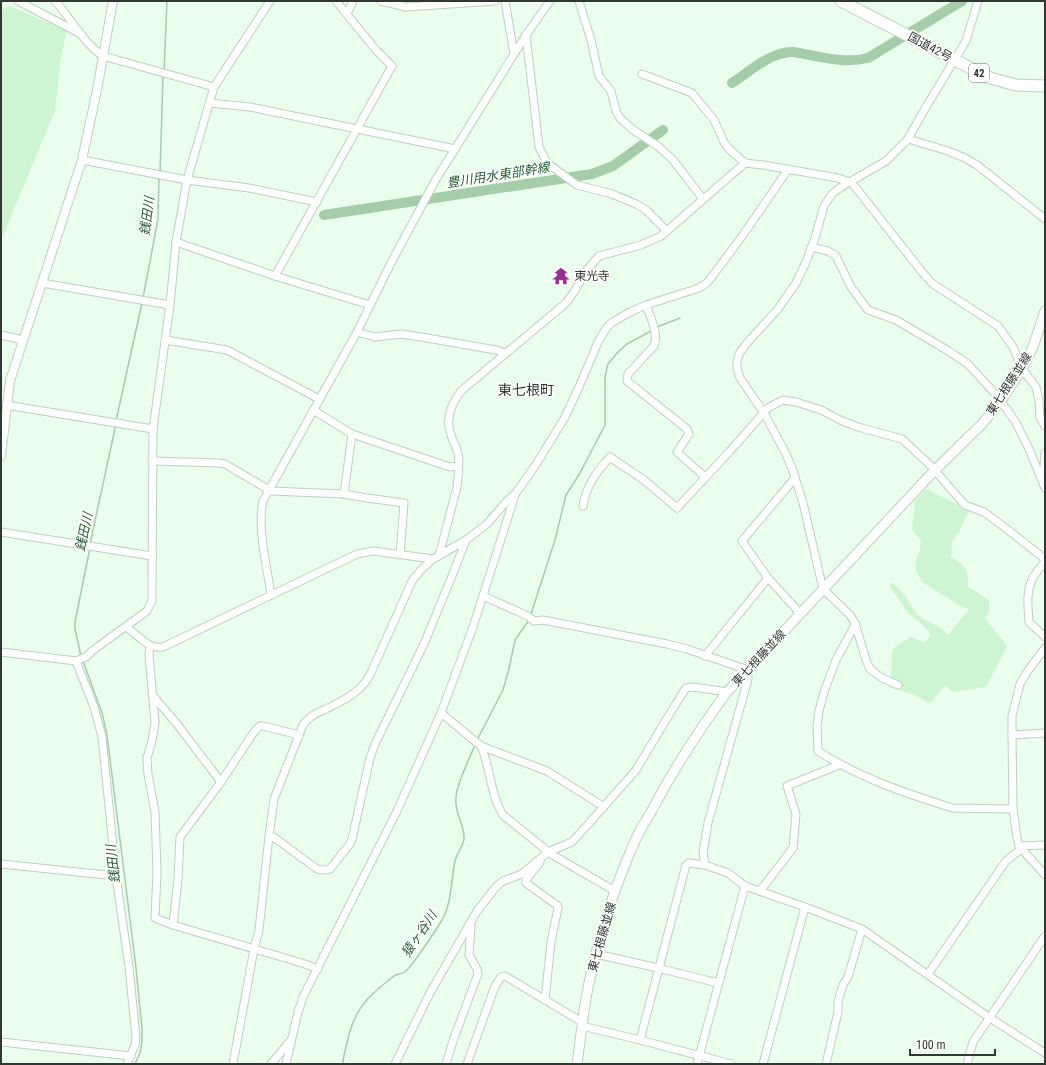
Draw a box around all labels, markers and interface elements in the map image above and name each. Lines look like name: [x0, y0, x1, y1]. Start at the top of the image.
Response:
street label: 国道42号: [906, 30, 954, 64]
road number: 42: [969, 64, 989, 82]
water label: 豊川用水東部幹線: [445, 159, 553, 191]
water label: 銭田川: [137, 194, 157, 236]
temple icon: 東光寺: [551, 266, 571, 286]
place label: 東光寺: [574, 269, 610, 283]
street label: 東七根藤並線: [984, 350, 1034, 418]
district label: 東七根町: [498, 382, 554, 398]
water label: 銭田川: [73, 509, 96, 553]
street label: 東七根藤並線: [729, 627, 789, 689]
water label: 銭田川: [103, 842, 123, 884]
street label: 東七根藤並線: [585, 900, 619, 974]
water label: 猿ヶ谷川: [398, 907, 441, 960]
scale bar: [910, 1031, 995, 1057]
text: 100 m: [916, 1038, 946, 1052]

